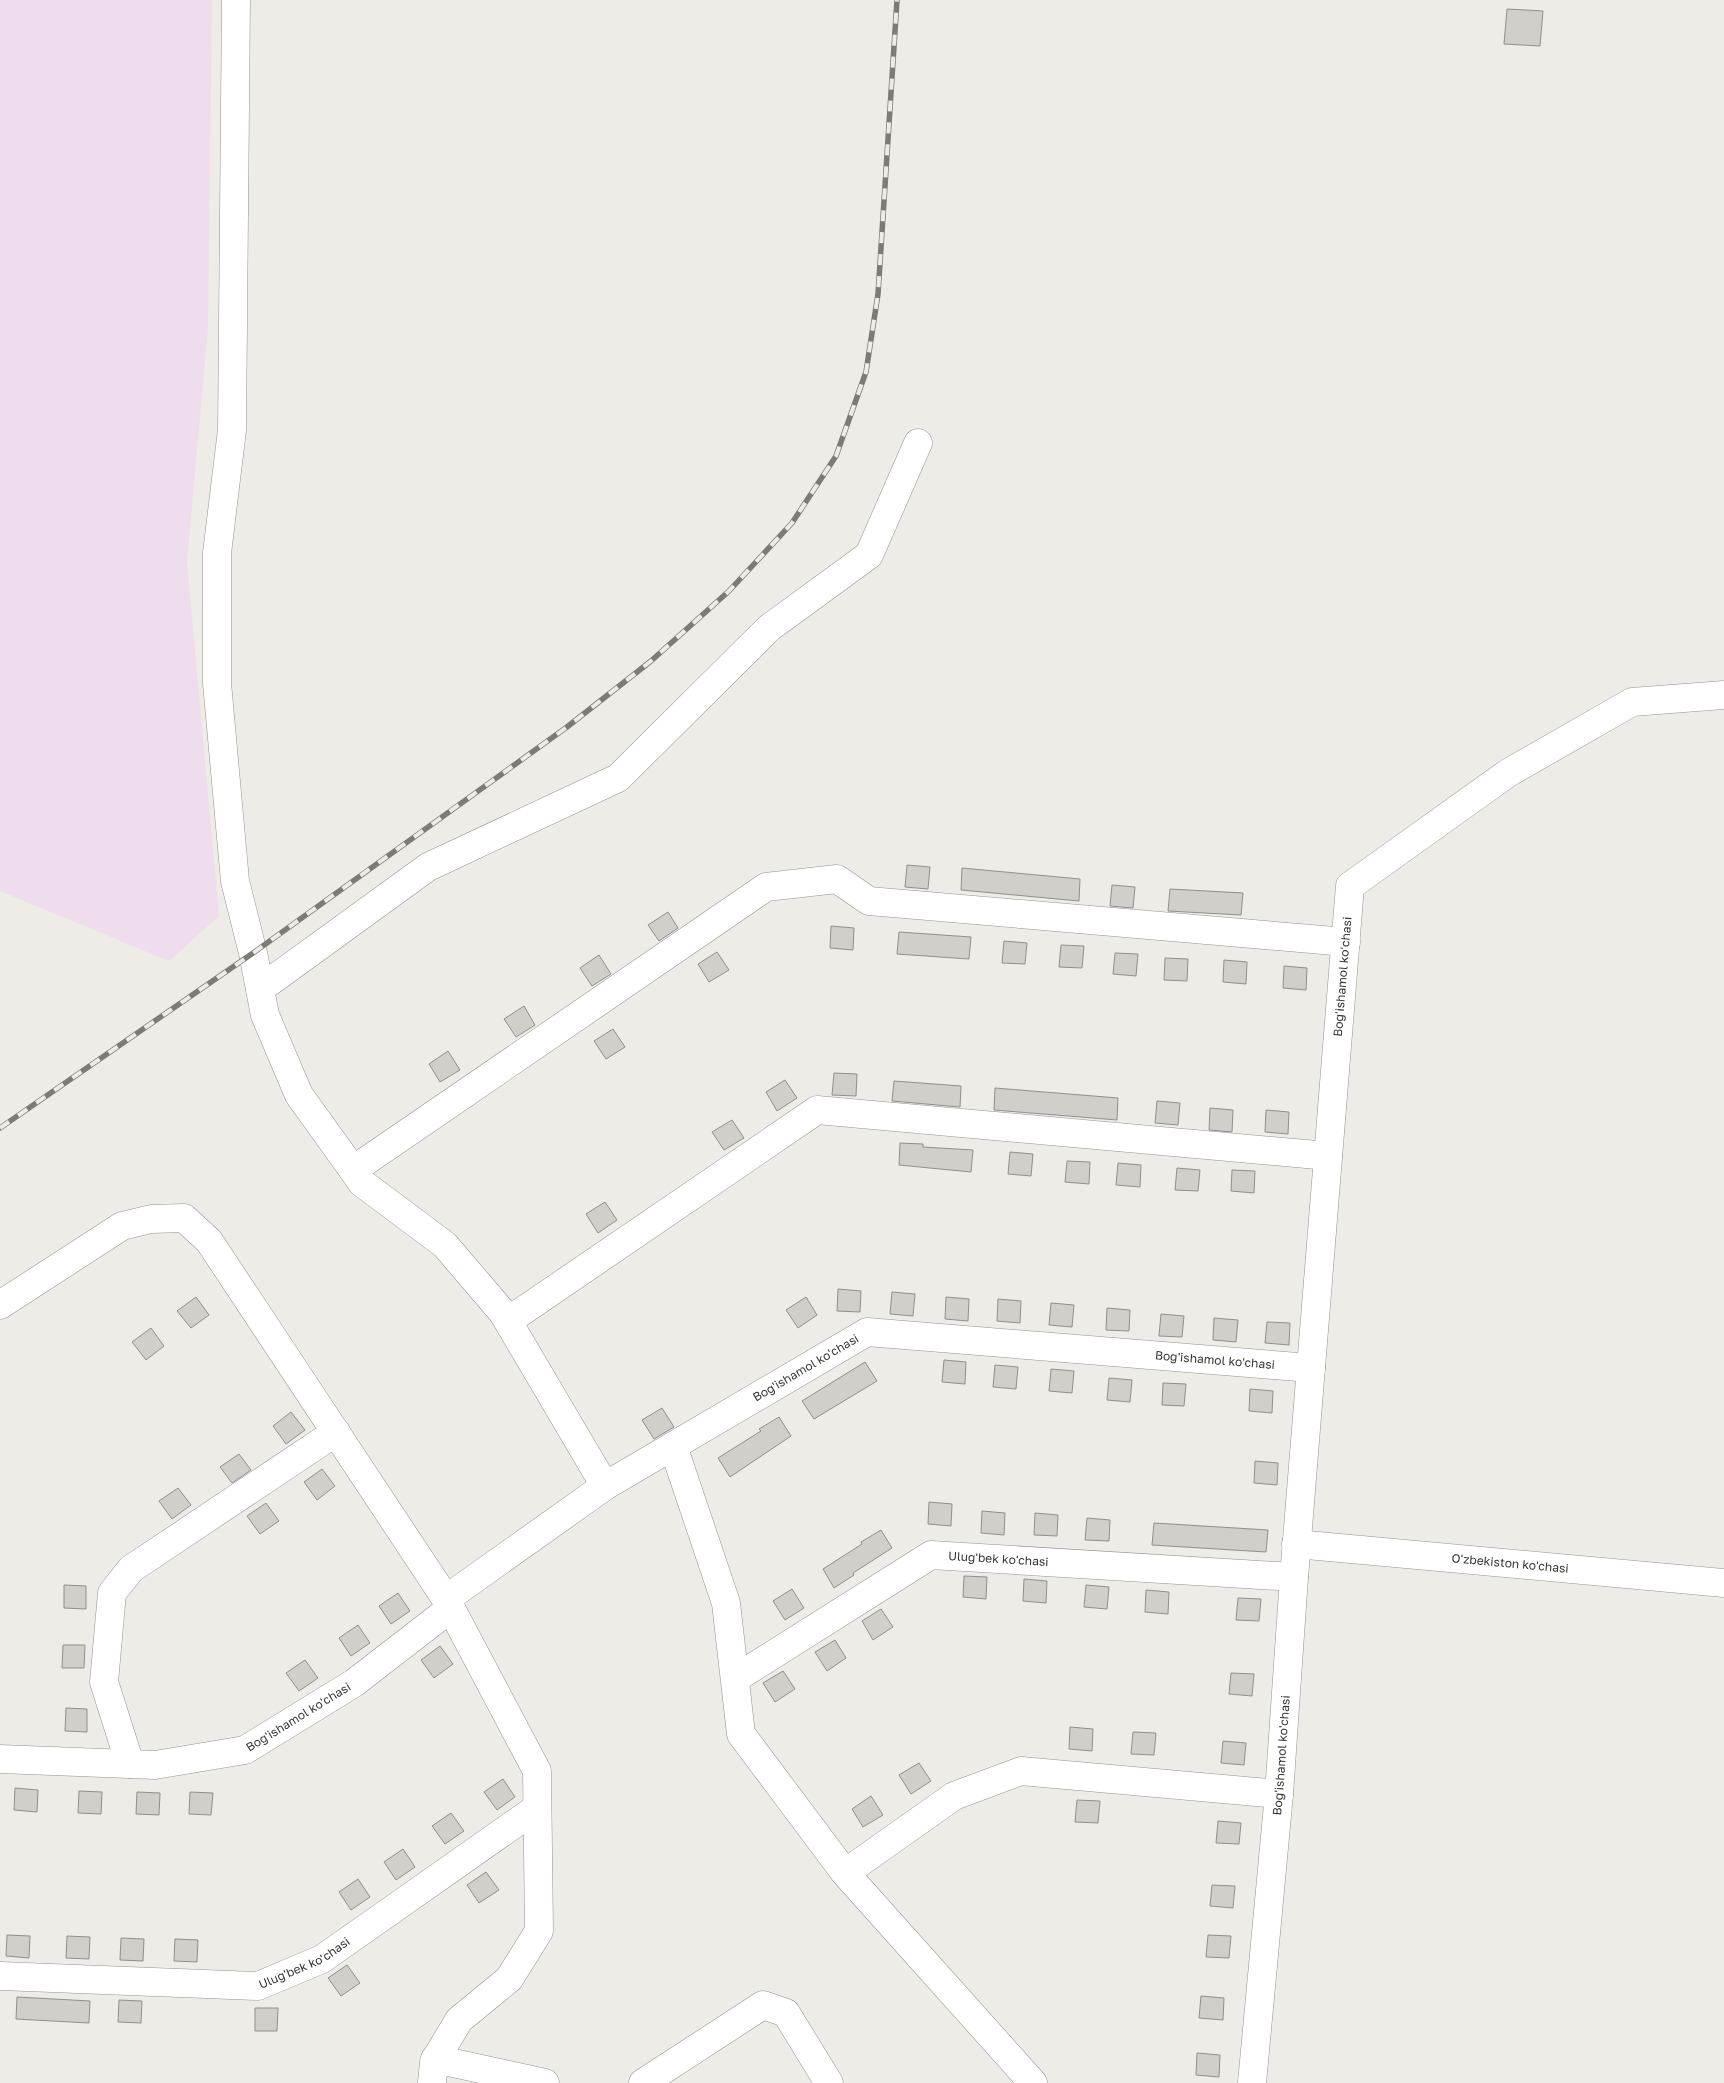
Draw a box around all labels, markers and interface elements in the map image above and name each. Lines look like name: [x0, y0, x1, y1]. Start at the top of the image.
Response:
street label: Bog'ishamol ko'chasi: [1330, 916, 1354, 1037]
street label: Bog'ishamol ko'chasi: [750, 1331, 861, 1404]
street label: Bog'ishamol ko'chasi: [1154, 1347, 1275, 1372]
street label: Ulug'bek ko'chasi: [948, 1548, 1049, 1569]
street label: O'zbekiston ko'chasi: [1451, 1550, 1569, 1576]
street label: Bog'ishamol ko'chasi: [243, 1679, 353, 1755]
street label: Bog'ishamol ko'chasi: [1269, 1695, 1293, 1816]
street label: Ulug'bek ko'chasi: [256, 1934, 353, 1992]

